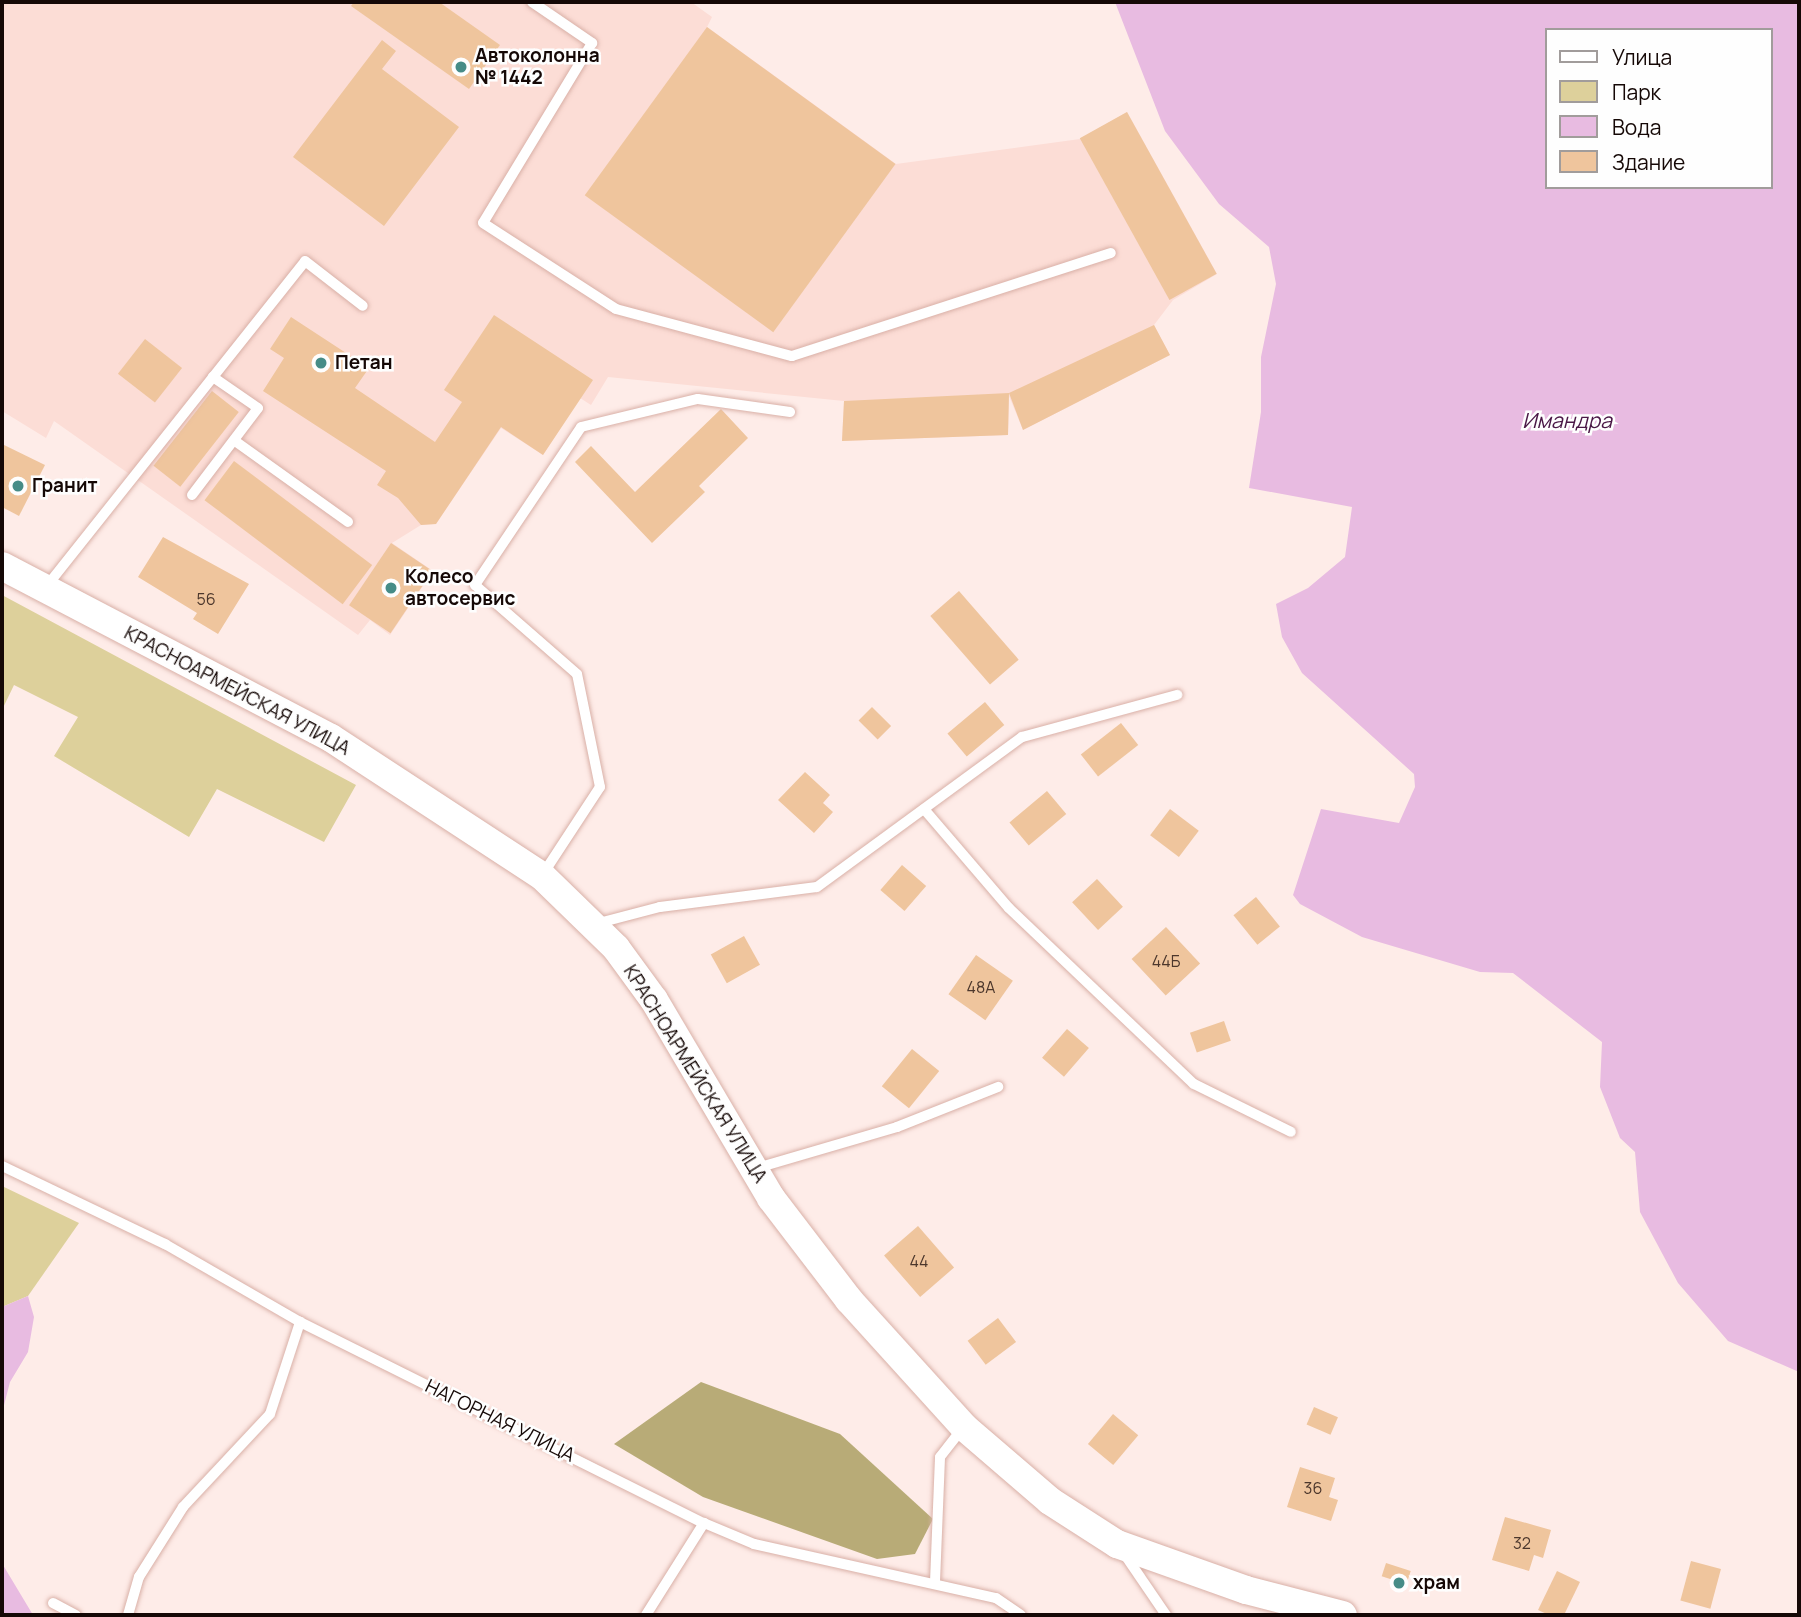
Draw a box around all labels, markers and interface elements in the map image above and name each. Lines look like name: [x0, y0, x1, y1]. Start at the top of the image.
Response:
legend: [1546, 28, 1773, 189]
text: Улица: [1612, 43, 1672, 71]
place label: Автоколонна № 1442: [475, 45, 600, 89]
marker: Автоколонна № 1442: [453, 59, 469, 75]
text: Парк: [1612, 78, 1661, 106]
text: Вода: [1612, 113, 1662, 141]
text: Здание: [1612, 148, 1685, 176]
place label: Петан: [335, 352, 393, 374]
marker: Петан: [313, 355, 329, 371]
water label: Имандра: [1522, 407, 1612, 433]
place label: Гранит: [32, 475, 98, 497]
marker: Гранит: [10, 478, 26, 494]
place label: Колесо автосервис: [405, 566, 515, 610]
marker: Колесо автосервис: [383, 580, 399, 596]
house number: 56: [196, 589, 216, 609]
street label: КРАСНОАРМЕЙСКАЯ УЛИЦА: [120, 622, 354, 760]
house number: 44Б: [1152, 951, 1180, 971]
street label: КРАСНОАРМЕЙСКАЯ УЛИЦА: [618, 961, 772, 1187]
house number: 48А: [967, 977, 995, 997]
house number: 44: [909, 1251, 929, 1271]
street label: НАГОРНАЯ УЛИЦА: [421, 1375, 579, 1467]
house number: 36: [1304, 1478, 1322, 1498]
house number: 32: [1513, 1533, 1531, 1553]
place label: храм: [1413, 1572, 1460, 1594]
marker: храм: [1391, 1575, 1407, 1591]

